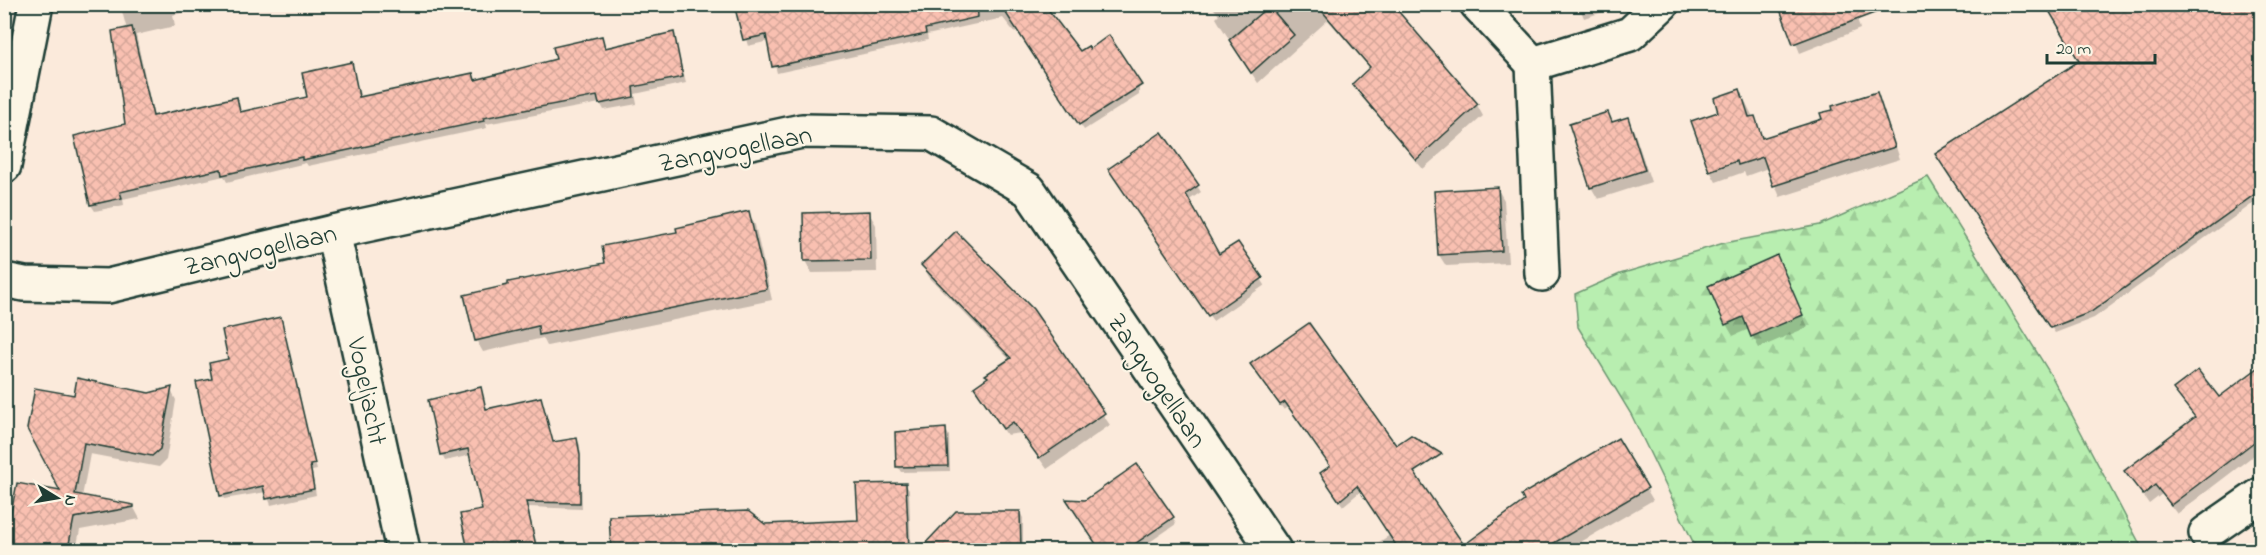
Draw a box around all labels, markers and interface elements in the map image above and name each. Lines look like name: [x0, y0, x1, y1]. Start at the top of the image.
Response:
scale bar: [2047, 27, 2155, 65]
text: 20 m: [2056, 37, 2091, 63]
street label: Zangvogellaan: [655, 116, 816, 184]
street label: Zangvogellaan: [180, 215, 341, 288]
street label: Zangvogellaan: [1096, 306, 1216, 457]
street label: Vogeljacht: [335, 333, 396, 449]
north arrow: [27, 468, 87, 528]
text: N: [57, 493, 83, 508]

